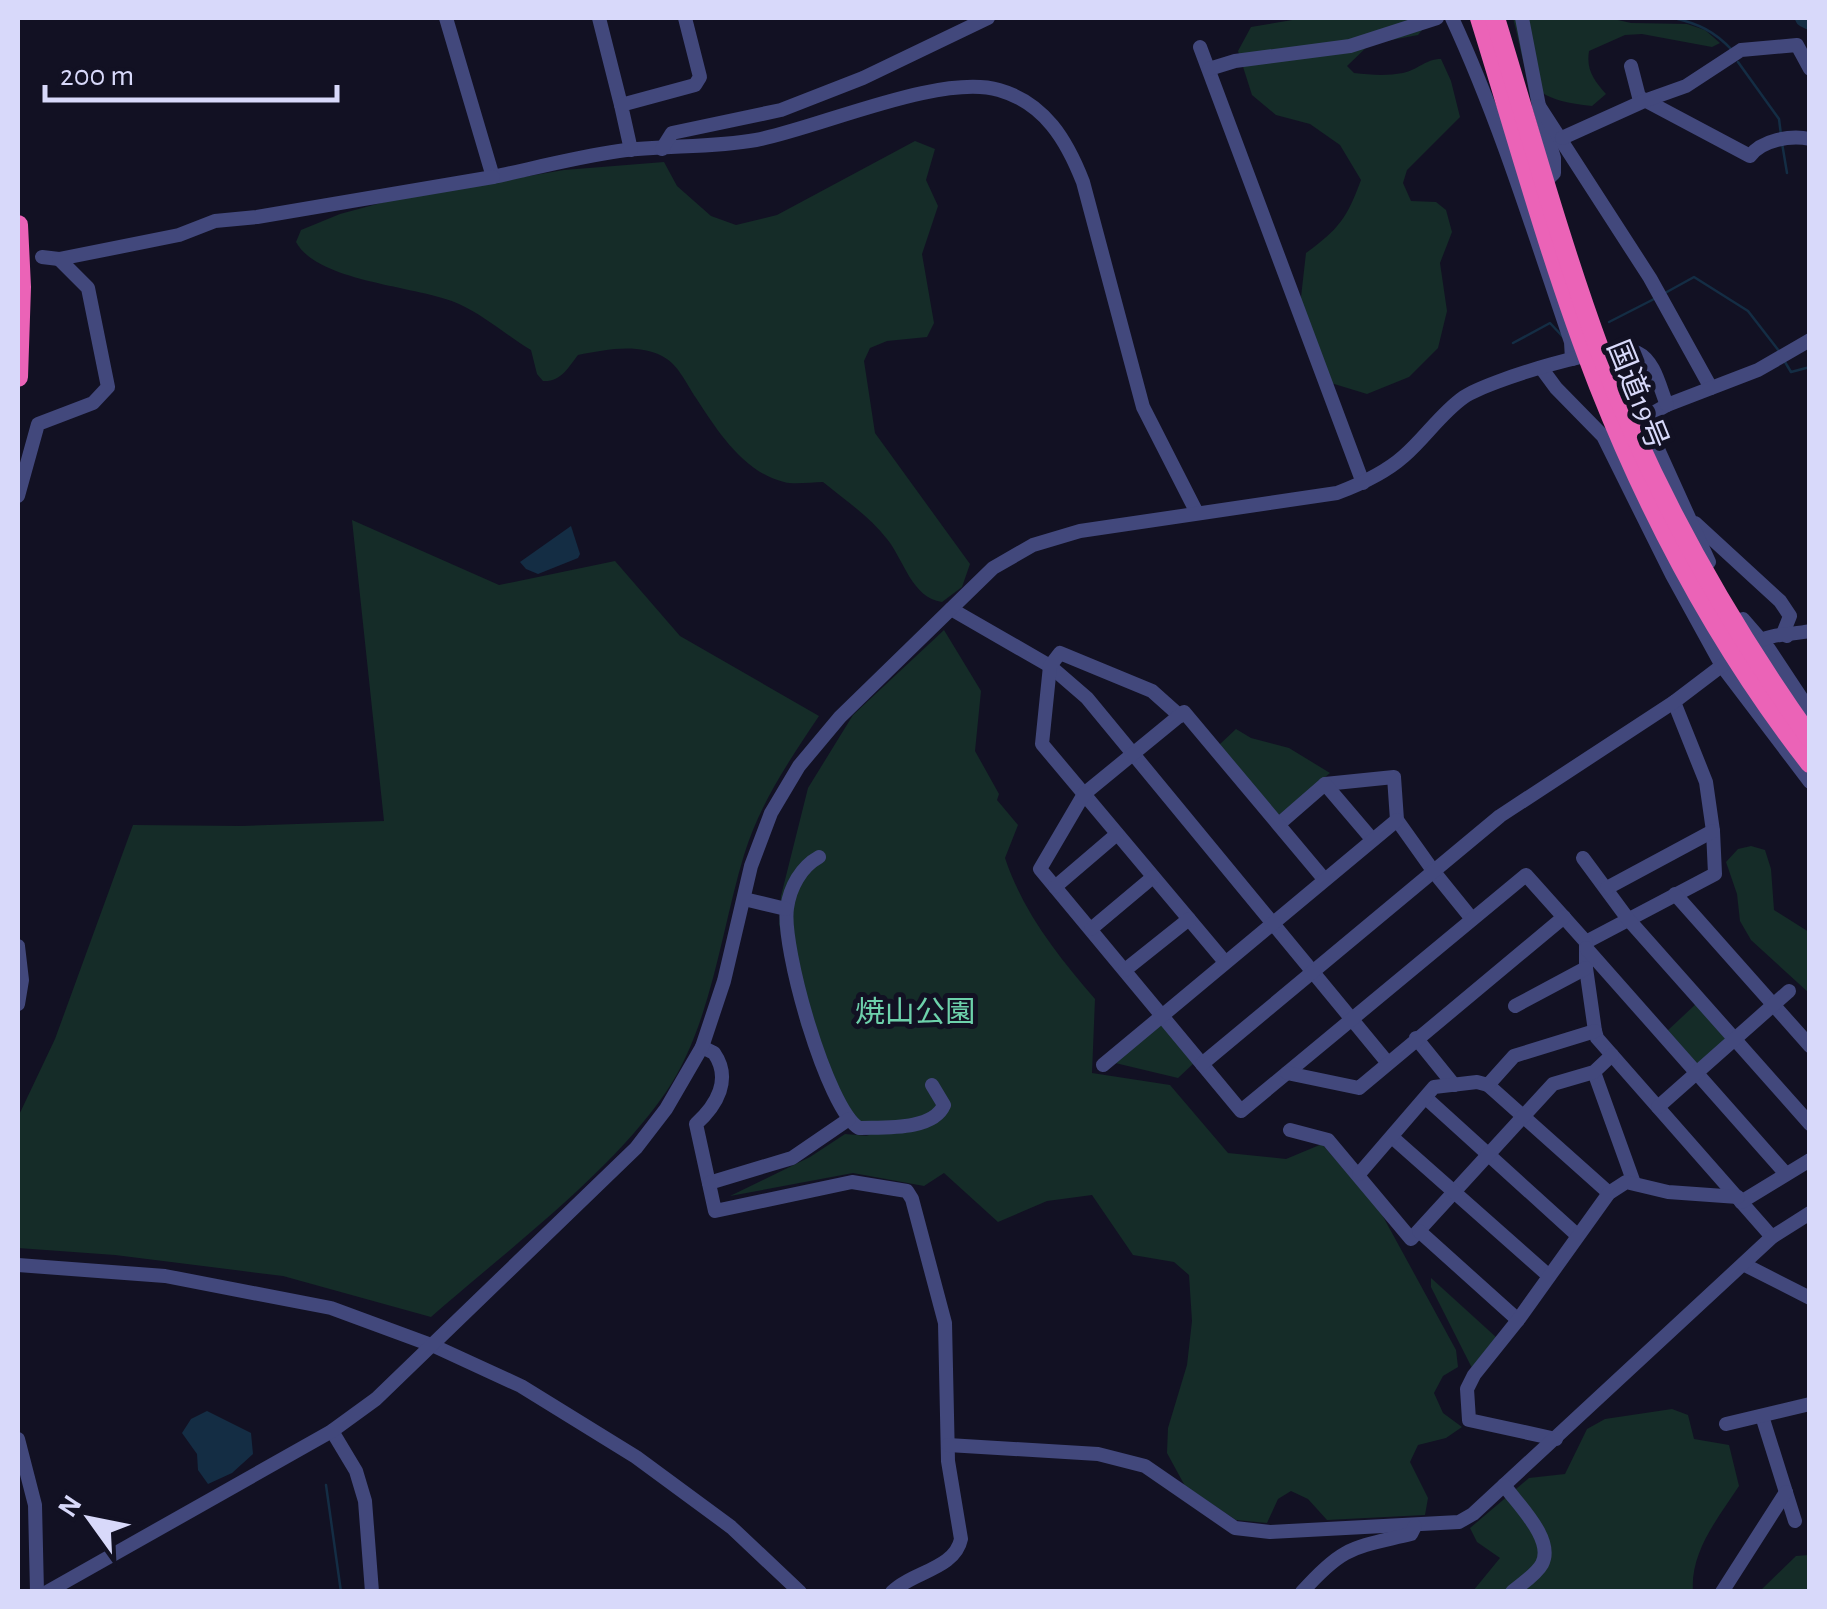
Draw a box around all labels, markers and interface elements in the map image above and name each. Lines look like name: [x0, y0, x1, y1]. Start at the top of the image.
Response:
scale bar: [45, 40, 338, 102]
text: 200 m: [60, 61, 134, 91]
street label: 国道19号: [1602, 336, 1673, 454]
park label: 焼山公園: [855, 996, 975, 1028]
north arrow: [40, 1469, 140, 1569]
text: N: [54, 1491, 88, 1522]

